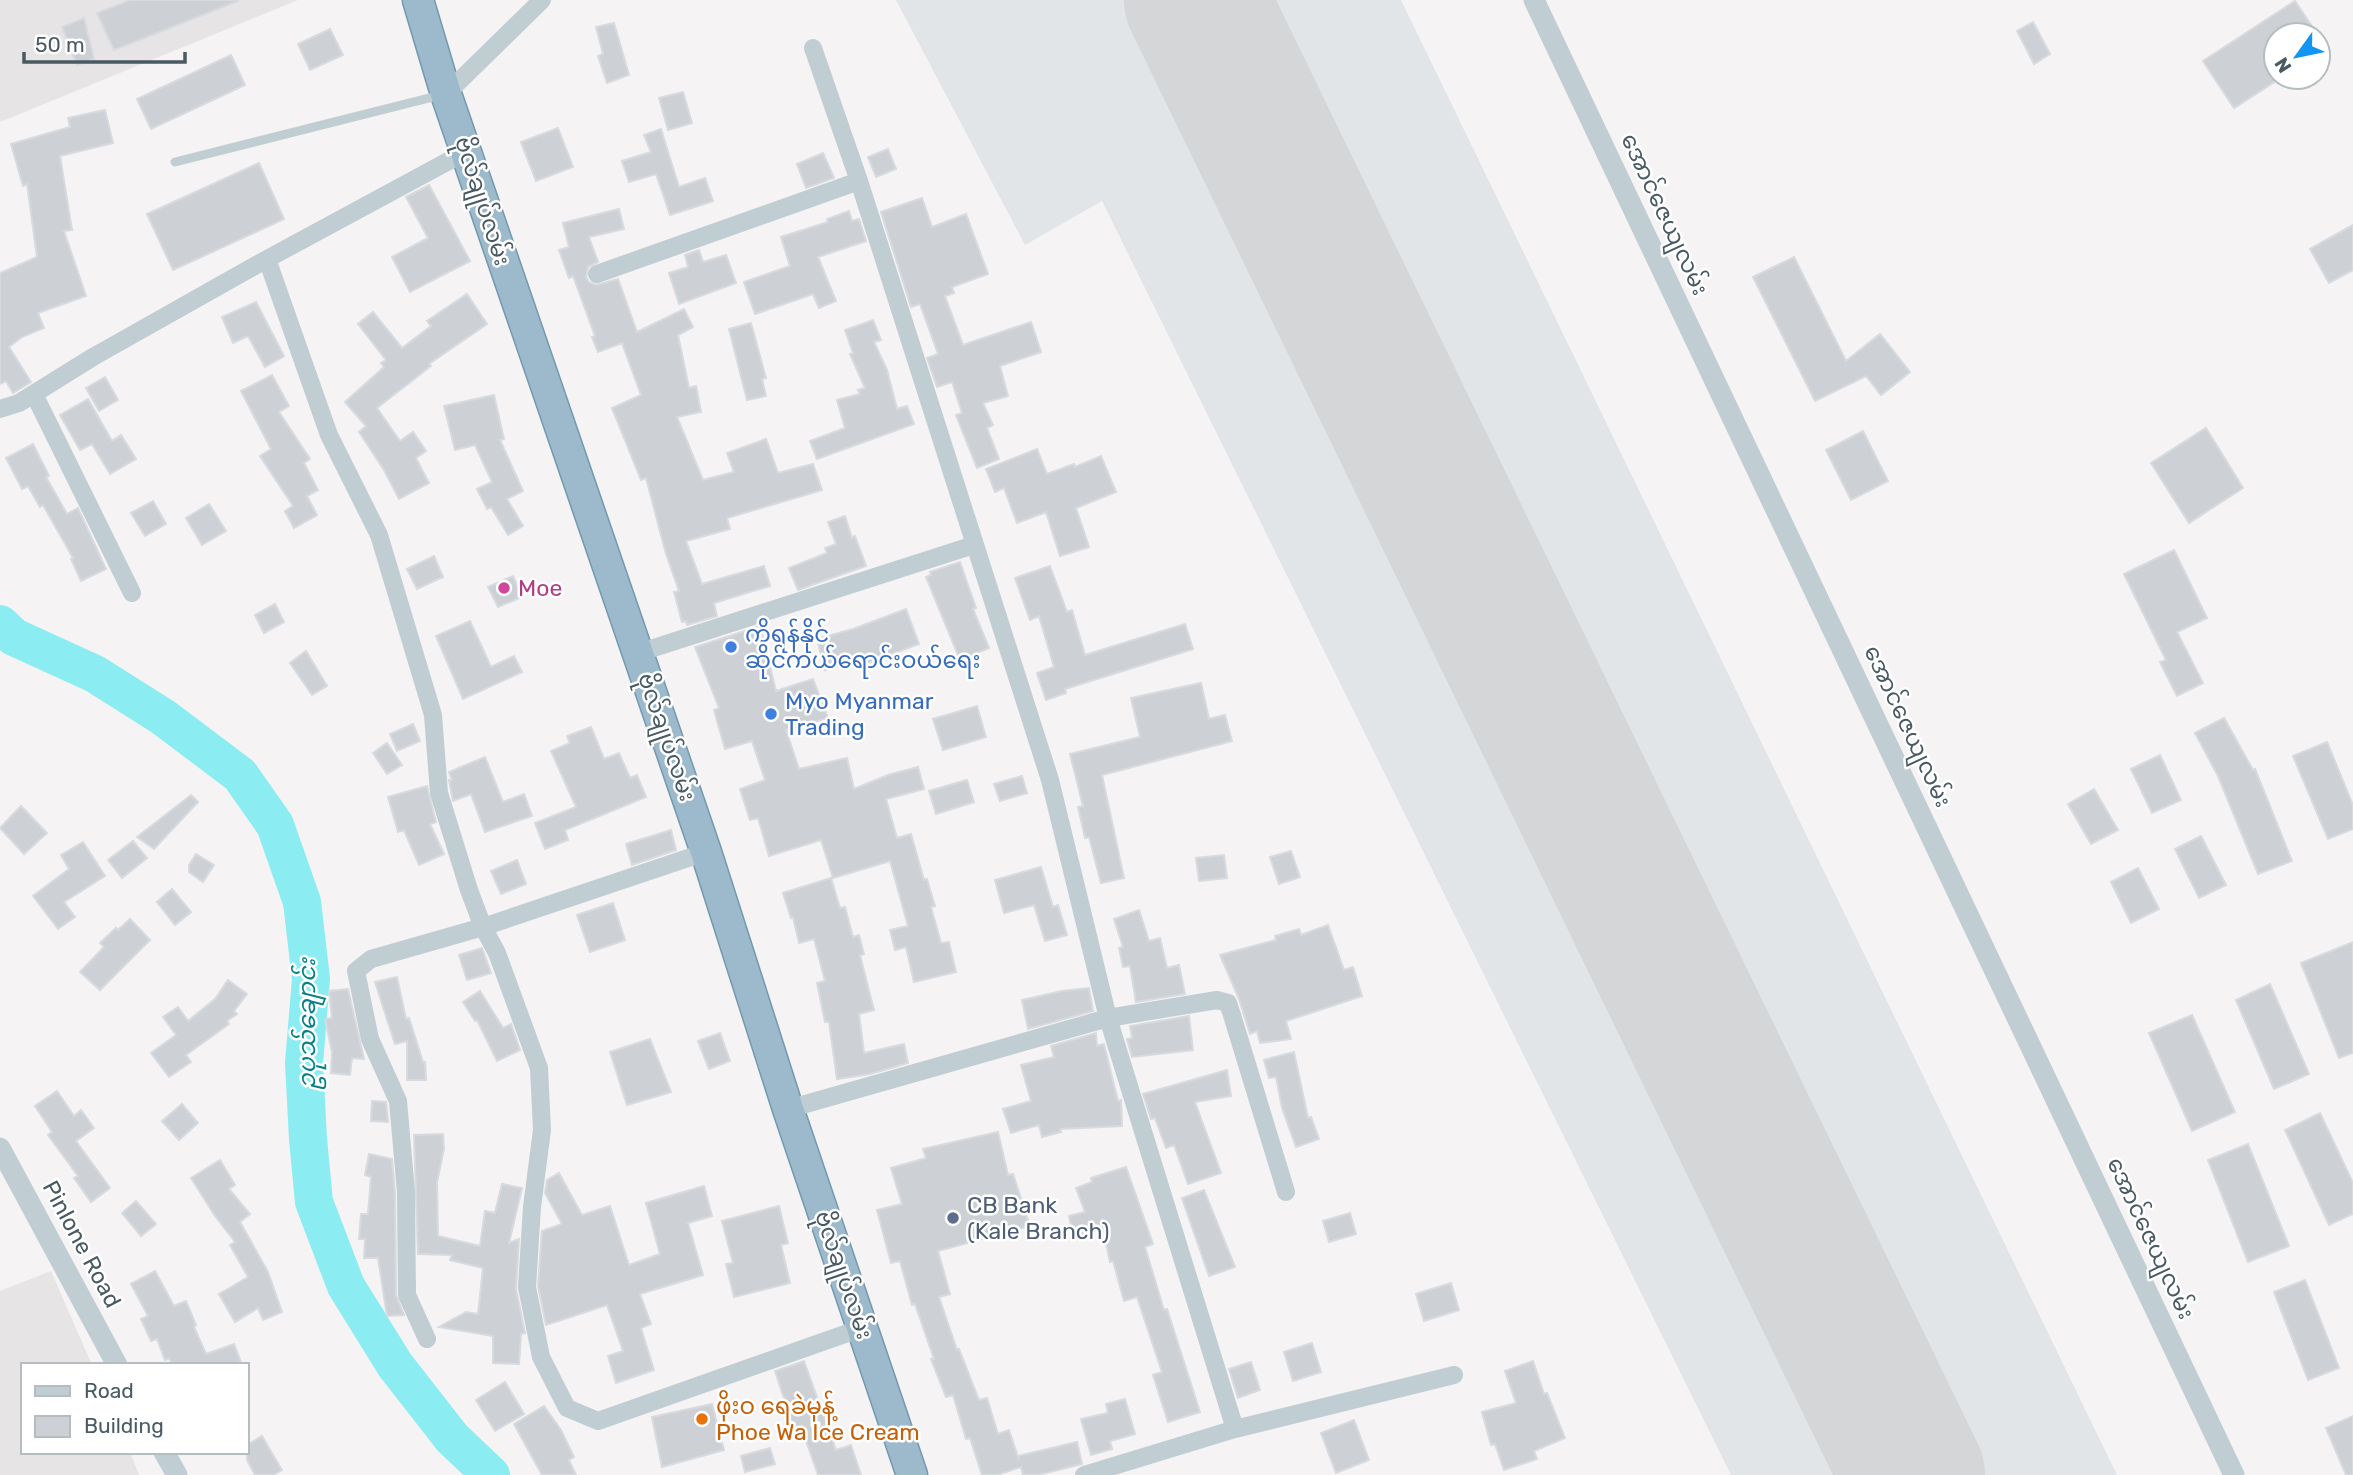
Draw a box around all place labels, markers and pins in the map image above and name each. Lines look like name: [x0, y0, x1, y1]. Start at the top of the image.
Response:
place label: Moe: [518, 574, 562, 602]
marker: Moe: [496, 580, 512, 596]
place label: ကိုရန်နိုင် ဆိုင်ကယ်ရောင်းဝယ်ရေး: [745, 618, 980, 679]
marker: ကိုရန်နိုင် ဆိုင်ကယ်ရောင်းဝယ်ရေး: [723, 639, 739, 655]
place label: Myo Myanmar Trading: [785, 687, 934, 741]
marker: Myo Myanmar Trading: [763, 706, 779, 722]
place label: CB Bank (Kale Branch): [967, 1191, 1110, 1245]
marker: CB Bank (Kale Branch): [945, 1210, 961, 1226]
place label: ဖိုးဝ ရေခဲမုန့် Phoe Wa Ice Cream: [716, 1390, 920, 1446]
marker: ဖိုးဝ ရေခဲမုန့် Phoe Wa Ice Cream: [694, 1411, 710, 1427]

